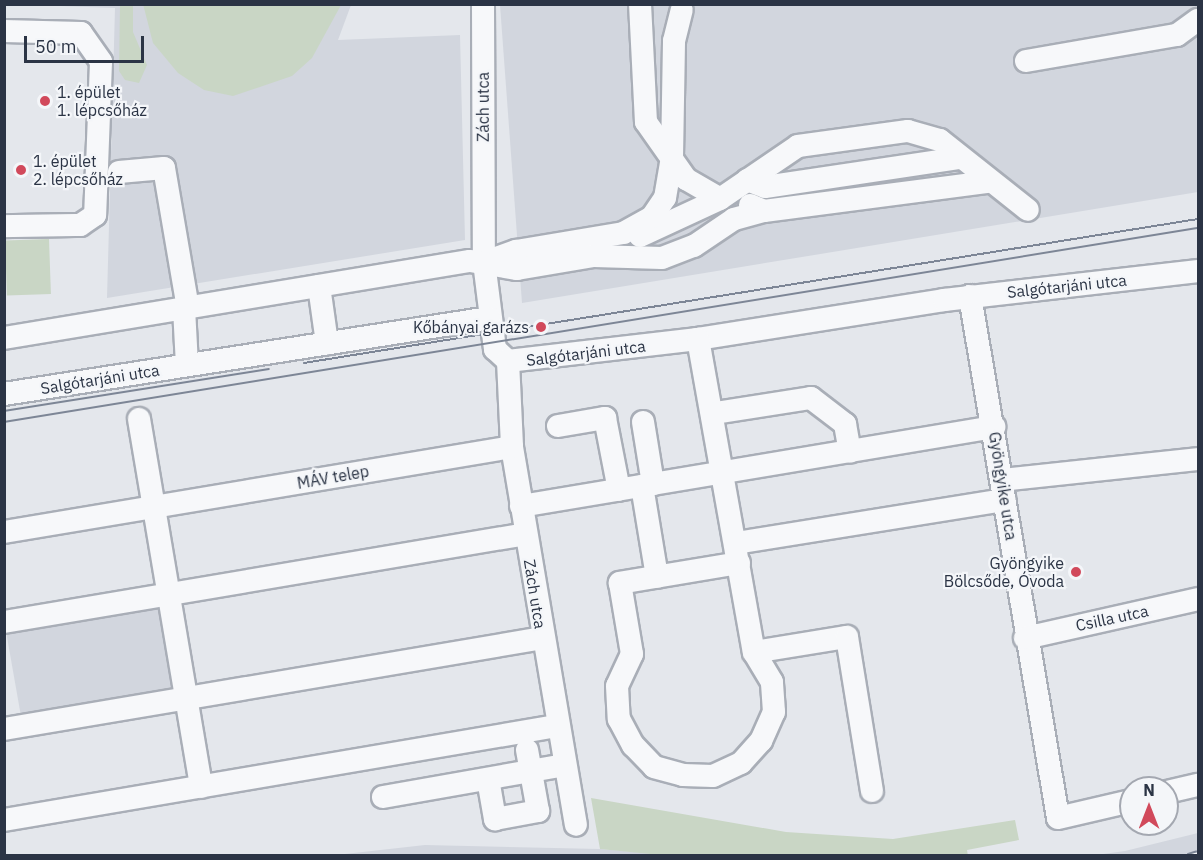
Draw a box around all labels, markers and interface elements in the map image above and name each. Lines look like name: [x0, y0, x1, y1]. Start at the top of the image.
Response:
scale bar: [27, 24, 147, 62]
text: 50 m: [35, 35, 77, 58]
street label: Zách utca: [473, 72, 493, 142]
place label: 1. épület 1. lépcsőház: [57, 82, 147, 120]
marker: 1. épület 1. lépcsőház: [38, 94, 52, 108]
place label: 1. épület 2. lépcsőház: [33, 151, 123, 189]
marker: 1. épület 2. lépcsőház: [14, 163, 28, 177]
street label: Salgótarjáni utca: [1006, 270, 1128, 302]
place label: Kőbányai garázs: [413, 317, 529, 337]
marker: Kőbányai garázs: [534, 320, 548, 334]
street label: Salgótarjáni utca: [525, 336, 647, 370]
street label: Salgótarjáni utca: [39, 360, 161, 398]
street label: Gyöngyike utca: [985, 430, 1021, 542]
street label: MÁV telep: [295, 461, 371, 493]
place label: Gyöngyike Bölcsőde, Óvoda: [944, 553, 1064, 591]
street label: Zách utca: [520, 558, 550, 630]
marker: Gyöngyike Bölcsőde, Óvoda: [1069, 565, 1083, 579]
street label: Csilla utca: [1074, 601, 1150, 635]
north arrow: [1119, 776, 1179, 836]
text: N: [1143, 780, 1155, 800]

